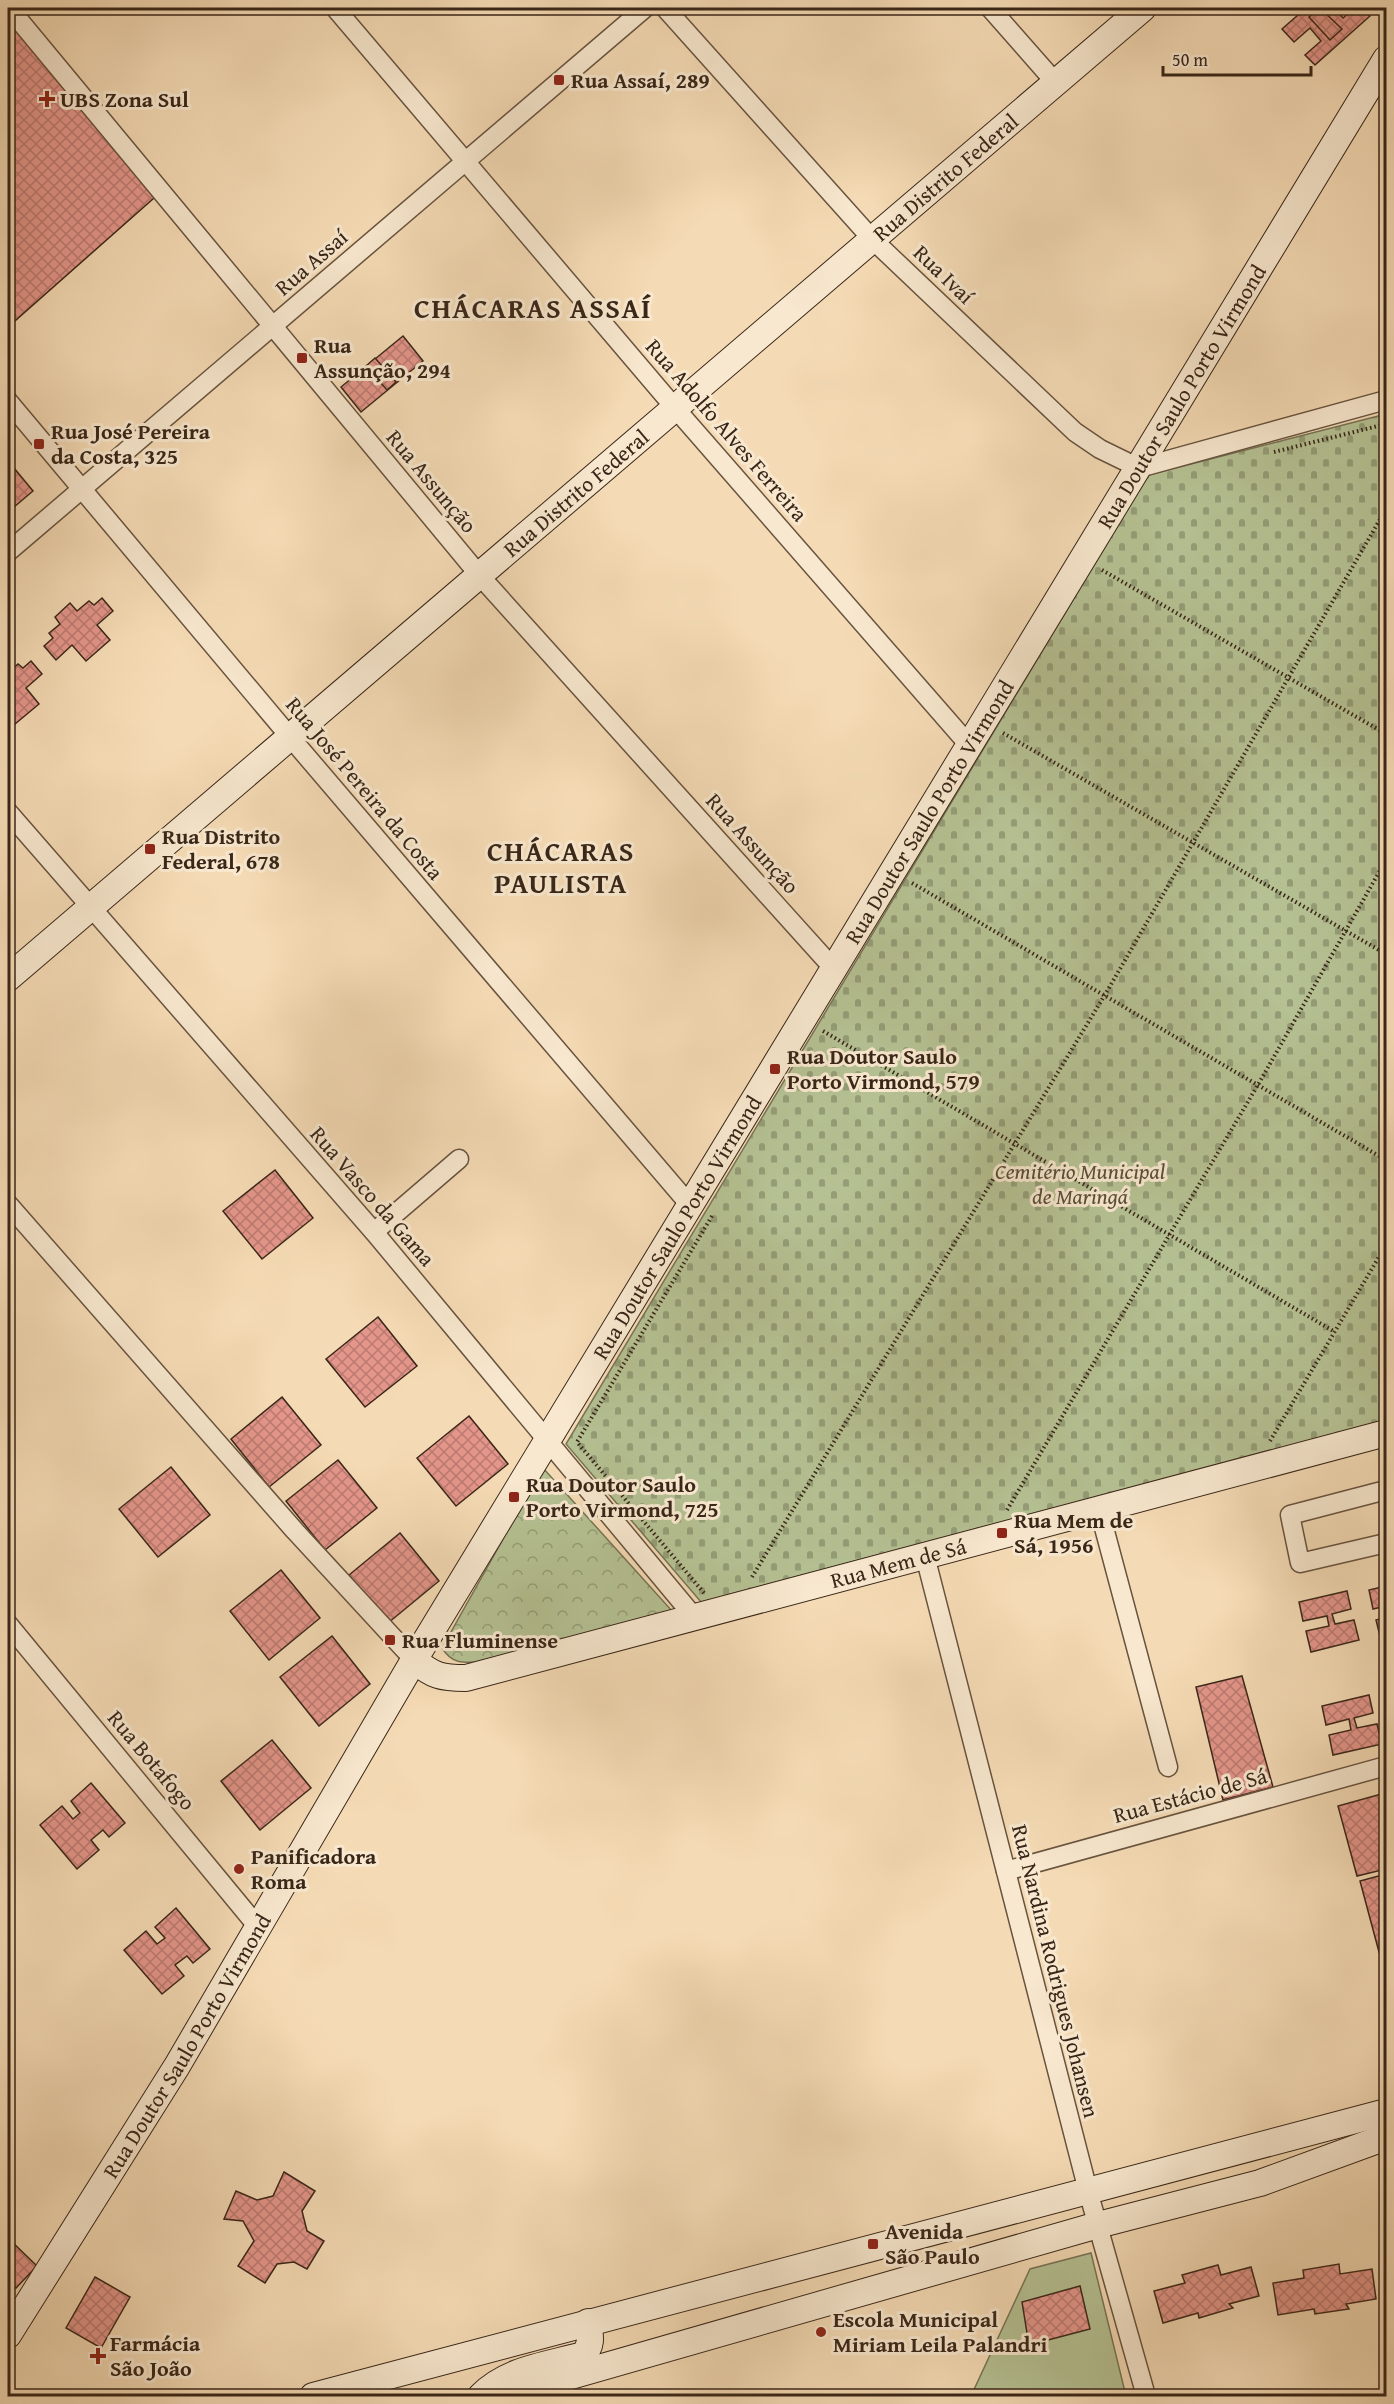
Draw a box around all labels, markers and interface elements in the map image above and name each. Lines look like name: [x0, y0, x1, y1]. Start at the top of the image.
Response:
scale bar: [1163, 39, 1312, 77]
text: 50 m: [1172, 46, 1208, 73]
place label: Rua Assaí, 289: [571, 64, 710, 96]
marker: Rua Assaí, 289: [552, 73, 566, 87]
place label: UBS Zona Sul: [60, 83, 189, 115]
marker: UBS Zona Sul: [38, 90, 56, 108]
street label: Rua Distrito Federal: [865, 105, 1025, 248]
street label: Rua Assaí: [268, 221, 355, 303]
street label: Rua Ivaí: [906, 237, 982, 312]
street label: Rua Doutor Saulo Porto Virmond: [1089, 258, 1274, 535]
district label: CHÁCARAS ASSAÍ: [414, 287, 652, 328]
place label: Rua Assunção, 294: [314, 329, 451, 386]
street label: Rua Adolfo Alves Ferreira: [638, 332, 816, 529]
marker: Rua Assunção, 294: [295, 351, 309, 365]
place label: Rua José Pereira da Costa, 325: [51, 415, 211, 472]
street label: Rua Distrito Federal: [496, 421, 656, 564]
street label: Rua Assunção: [379, 422, 485, 540]
marker: Rua José Pereira da Costa, 325: [32, 437, 46, 451]
street label: Rua Doutor Saulo Porto Virmond: [836, 674, 1022, 950]
street label: Rua José Pereira da Costa: [279, 689, 452, 887]
street label: Rua Assunção: [699, 785, 807, 901]
place label: Rua Distrito Federal, 678: [162, 820, 281, 877]
district label: CHÁCARAS PAULISTA: [487, 830, 635, 903]
marker: Rua Distrito Federal, 678: [143, 842, 157, 856]
place label: Rua Doutor Saulo Porto Virmond, 579: [787, 1040, 980, 1097]
marker: Rua Doutor Saulo Porto Virmond, 579: [768, 1062, 782, 1076]
street label: Rua Doutor Saulo Porto Virmond: [584, 1089, 769, 1365]
street label: Rua Vasco da Gama: [303, 1119, 443, 1274]
park label: Cemitério Municipal de Maringá: [995, 1155, 1165, 1212]
place label: Rua Doutor Saulo Porto Virmond, 725: [526, 1468, 719, 1525]
marker: Rua Doutor Saulo Porto Virmond, 725: [507, 1490, 521, 1504]
place label: Rua Mem de Sá, 1956: [1014, 1504, 1133, 1561]
marker: Rua Mem de Sá, 1956: [995, 1526, 1009, 1540]
street label: Rua Mem de Sá: [827, 1529, 970, 1596]
place label: Rua Fluminense: [402, 1624, 558, 1656]
marker: Rua Fluminense: [383, 1633, 397, 1647]
street label: Rua Botafogo: [100, 1703, 204, 1817]
street label: Rua Estácio de Sá: [1110, 1759, 1271, 1831]
street label: Rua Nardina Rodrigues Johansen: [1004, 1821, 1108, 2122]
place label: Panificadora Roma: [251, 1840, 377, 1897]
marker: Panificadora Roma: [232, 1862, 246, 1876]
street label: Rua Doutor Saulo Porto Virmond: [95, 1907, 279, 2184]
place label: Avenida São Paulo: [885, 2215, 980, 2272]
marker: Avenida São Paulo: [866, 2237, 880, 2251]
place label: Escola Municipal Miriam Leila Palandri: [833, 2303, 1048, 2360]
marker: Escola Municipal Miriam Leila Palandri: [814, 2325, 828, 2339]
place label: Farmácia São João: [110, 2327, 201, 2384]
marker: Farmácia São João: [91, 2349, 105, 2363]

